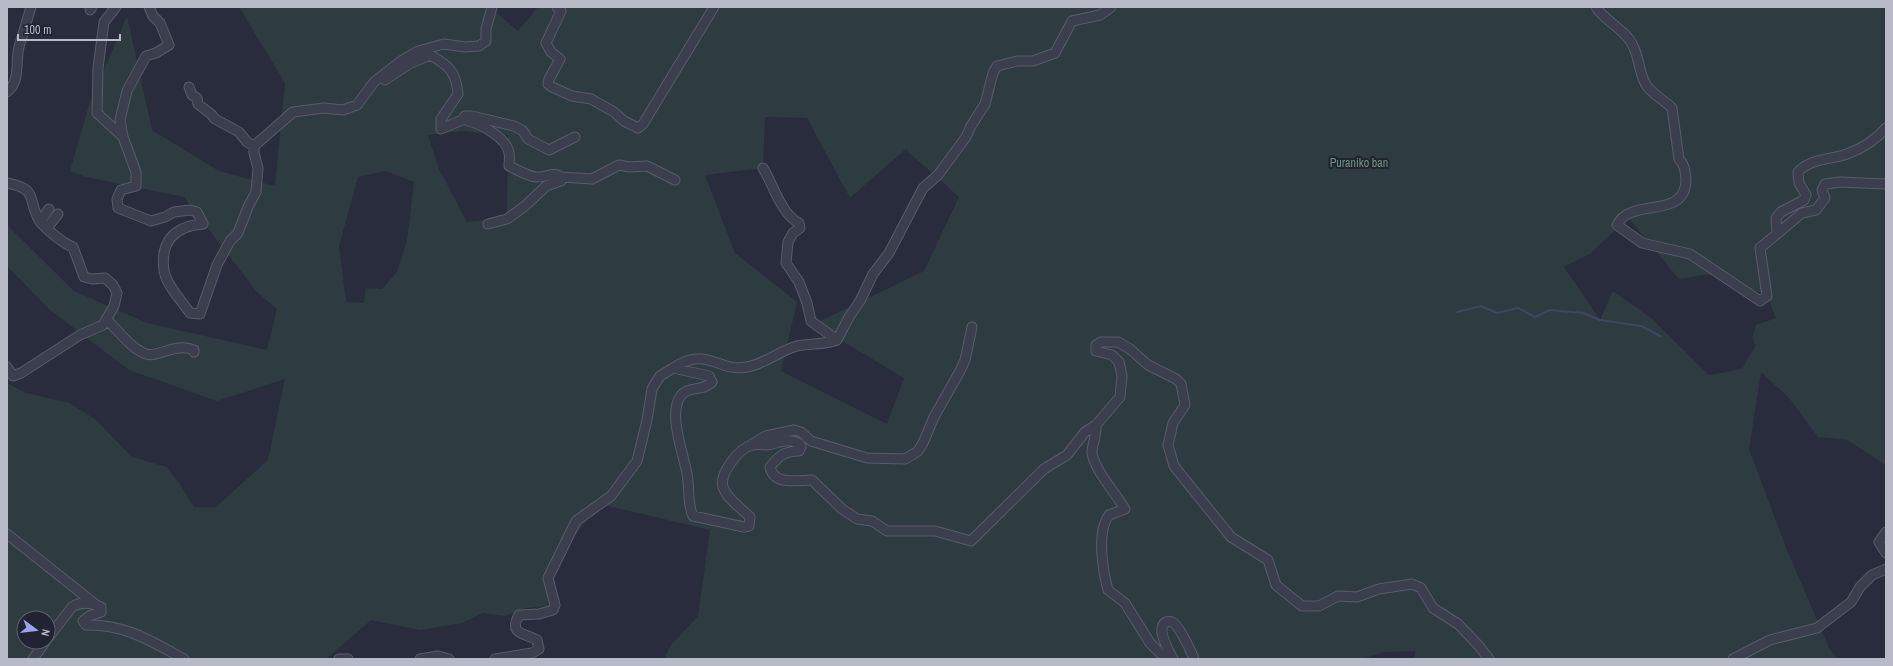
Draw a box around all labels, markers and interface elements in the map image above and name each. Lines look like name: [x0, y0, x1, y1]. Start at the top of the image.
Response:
scale bar: [18, 16, 120, 42]
text: 100 m: [24, 22, 51, 38]
park label: Puraniko ban: [1330, 155, 1388, 171]
north arrow: [16, 610, 56, 650]
text: N: [38, 628, 53, 638]

